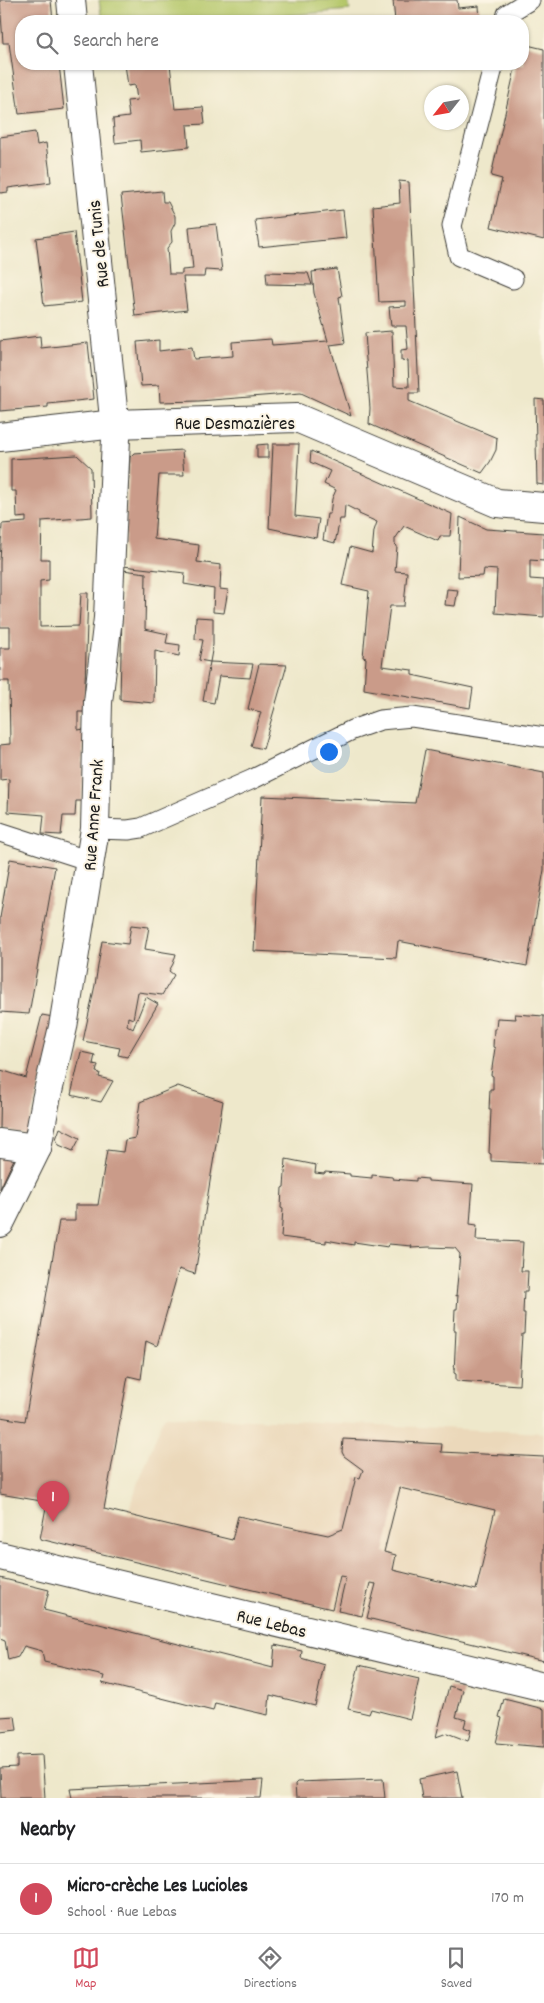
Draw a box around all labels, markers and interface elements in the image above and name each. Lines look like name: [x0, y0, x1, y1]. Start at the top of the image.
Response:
search box: [15, 15, 529, 70]
icon: search: [33, 29, 61, 57]
text: Search here: [73, 29, 159, 56]
north arrow: [424, 85, 469, 130]
street label: Rue de Tunis: [82, 199, 118, 289]
street label: Rue Desmazières: [175, 412, 295, 439]
your location: [316, 739, 342, 765]
street label: Rue Anne Frank: [78, 758, 113, 872]
pin: 1: [37, 1481, 69, 1522]
street label: Rue Lebas: [233, 1604, 309, 1647]
text: Nearby: [20, 1816, 75, 1846]
text: Micro-crèche Les Lucioles: [67, 1874, 248, 1901]
text: 1: [34, 1887, 38, 1910]
text: 170 m: [491, 1887, 524, 1910]
text: School · Rue Lebas: [67, 1901, 177, 1924]
tab: Map: [72, 1944, 100, 1994]
tab: Directions: [244, 1944, 297, 1994]
tab: Saved: [441, 1944, 472, 1994]

